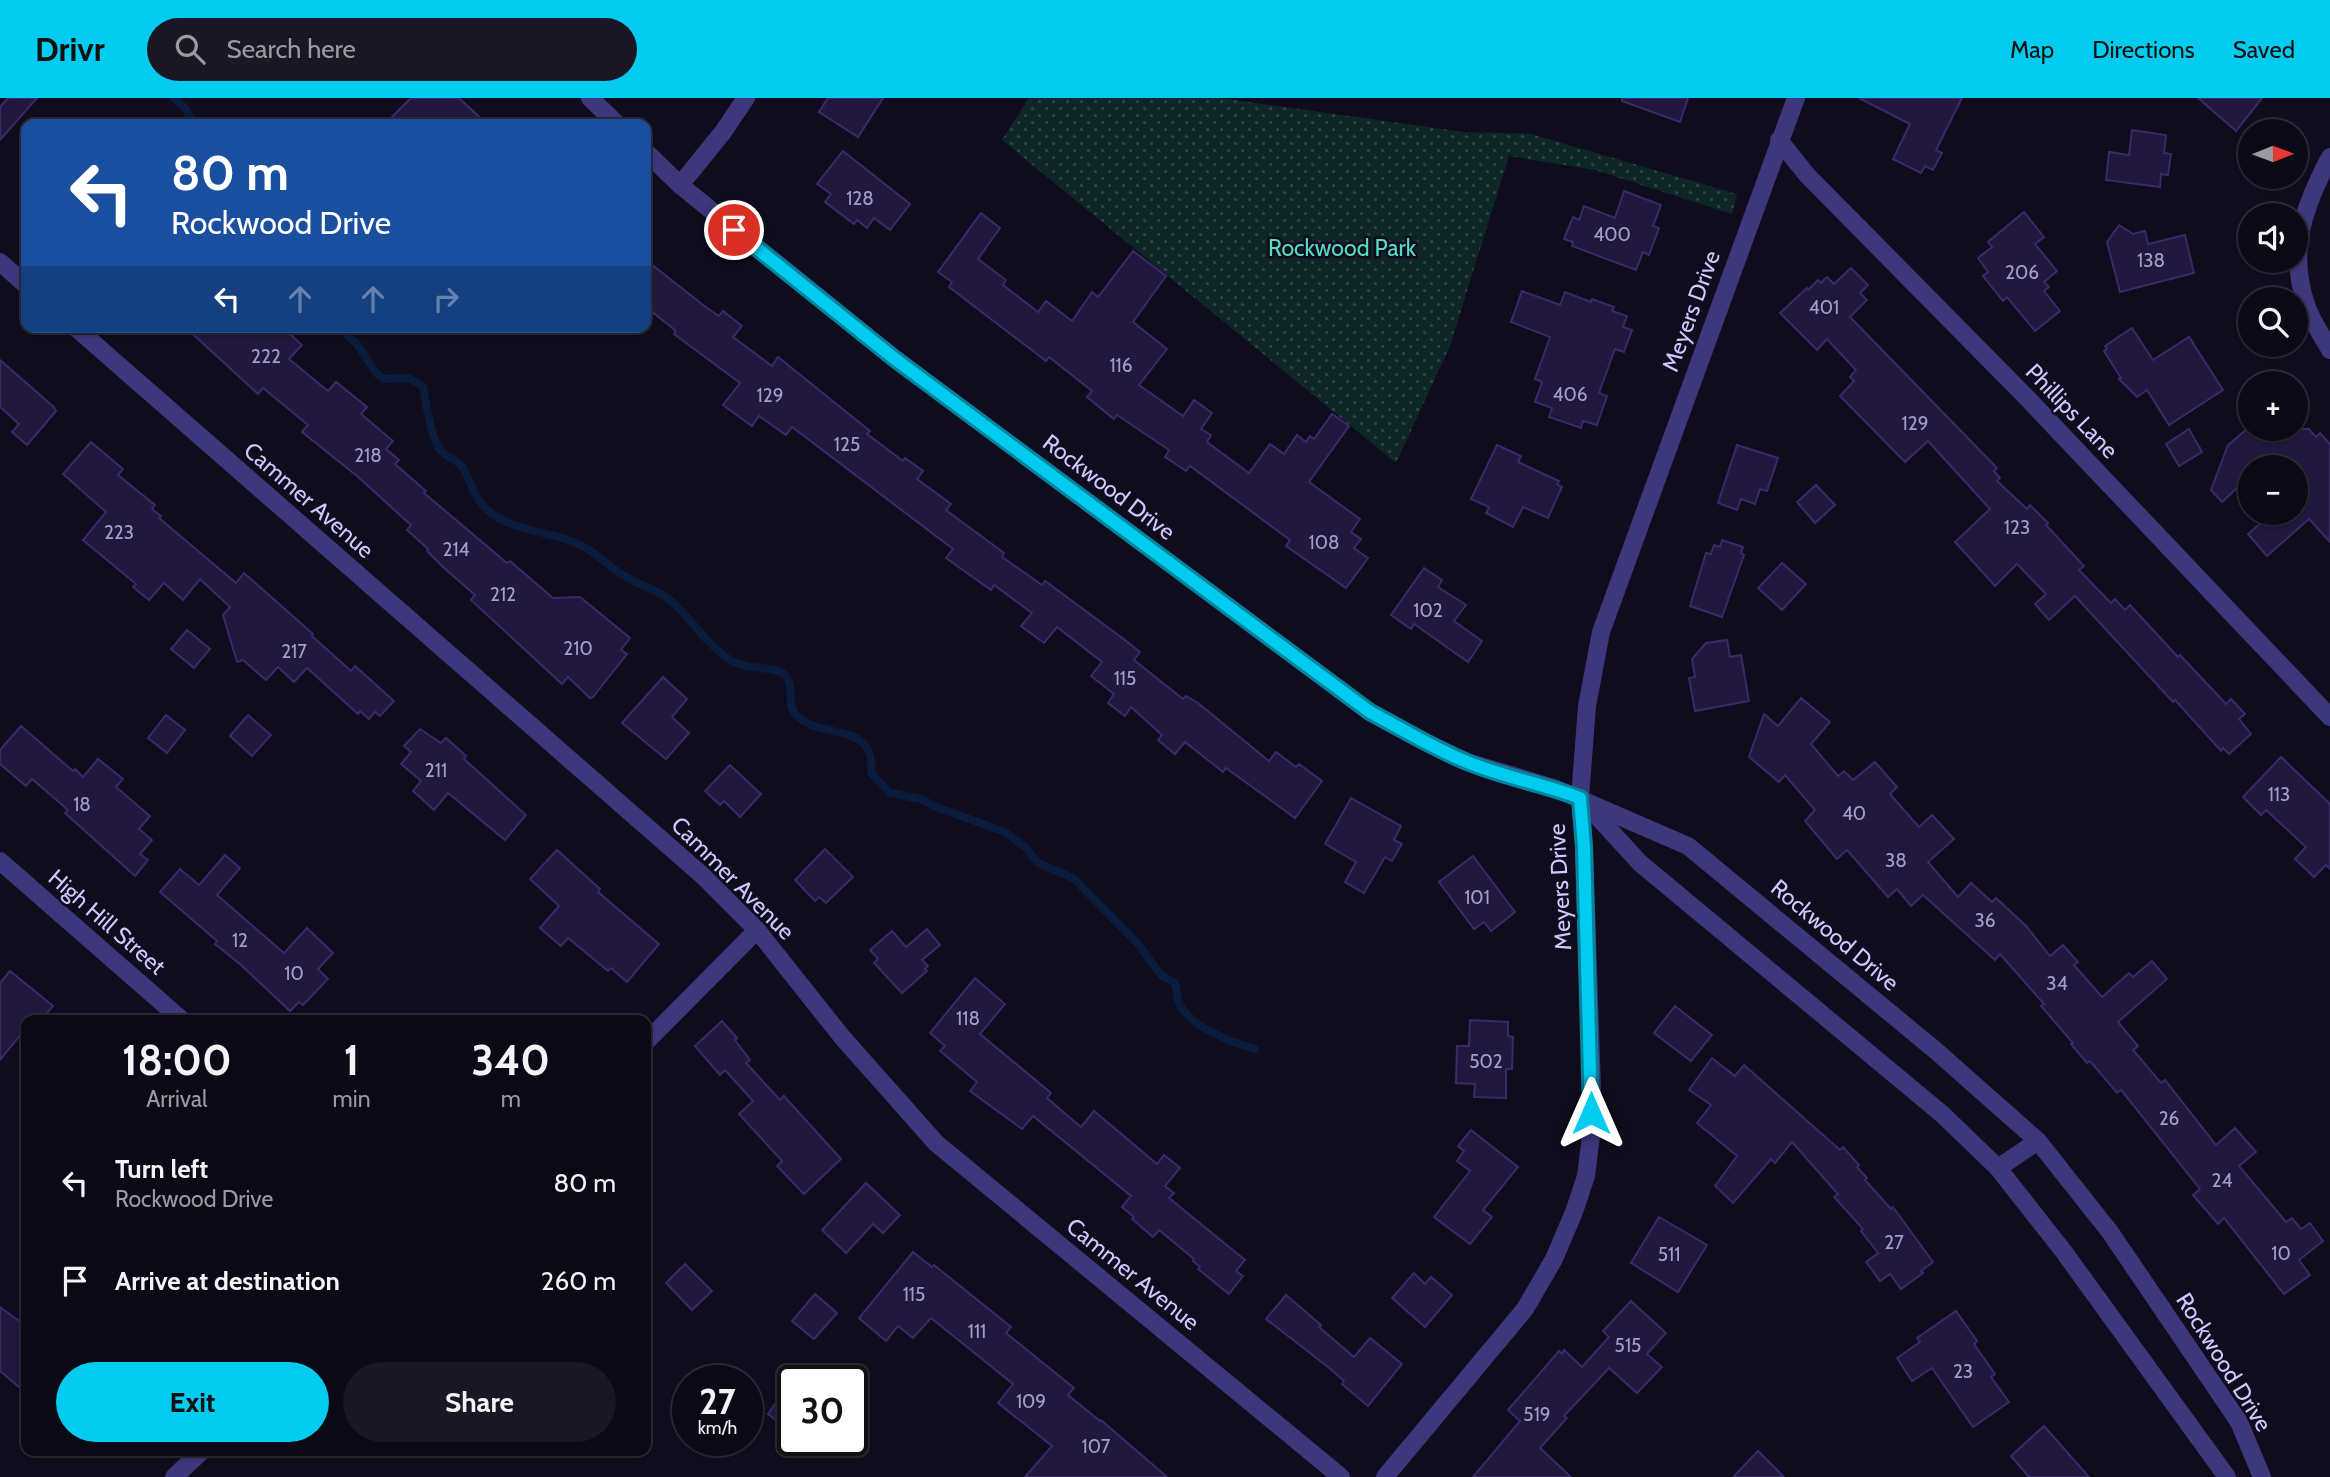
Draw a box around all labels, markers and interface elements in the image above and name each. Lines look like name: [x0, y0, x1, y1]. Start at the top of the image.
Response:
search box: [147, 18, 637, 81]
text: Drivr: [35, 29, 105, 69]
icon: search: [171, 30, 209, 68]
text: Search here: [227, 33, 356, 65]
text: Map: [2010, 35, 2054, 64]
text: Directions: [2092, 35, 2195, 64]
text: Saved: [2233, 35, 2295, 64]
north arrow: [2238, 119, 2308, 189]
map controls: [2238, 119, 2308, 525]
text: 80 m: [171, 143, 289, 202]
icon: left: [56, 147, 147, 238]
house number: 128: [846, 187, 874, 210]
pin: [704, 200, 764, 260]
text: Rockwood Drive: [171, 203, 391, 242]
button: sound: [2238, 203, 2308, 273]
icon: arrive: [715, 211, 753, 249]
house number: 400: [1593, 223, 1631, 246]
park label: Rockwood Park: [1268, 234, 1417, 262]
street label: Meyers Drive: [1656, 246, 1726, 375]
house number: 138: [2137, 249, 2165, 272]
house number: 206: [2005, 261, 2039, 284]
icon: left: [208, 280, 246, 318]
icon: ahead: [281, 280, 319, 318]
icon: ahead: [354, 280, 392, 318]
icon: right: [427, 280, 465, 318]
button: search: [2238, 287, 2308, 357]
house number: 401: [1809, 296, 1839, 319]
house number: 222: [251, 345, 281, 368]
house number: 116: [1109, 354, 1133, 377]
street label: Phillips Lane: [2020, 358, 2124, 464]
button: +: [2238, 371, 2308, 441]
house number: 406: [1552, 383, 1588, 406]
house number: 129: [757, 384, 783, 407]
house number: 129: [1902, 412, 1928, 435]
street label: Rockwood Drive: [1037, 428, 1181, 546]
house number: 125: [834, 433, 860, 456]
street label: Cammer Avenue: [238, 436, 380, 564]
house number: 218: [354, 444, 382, 467]
button: −: [2238, 455, 2308, 525]
house number: 123: [2004, 516, 2030, 539]
house number: 223: [104, 521, 134, 544]
house number: 108: [1309, 531, 1339, 554]
house number: 214: [442, 538, 470, 561]
house number: 212: [490, 583, 516, 606]
house number: 102: [1413, 599, 1443, 622]
house number: 210: [563, 637, 593, 660]
house number: 217: [281, 640, 307, 663]
house number: 115: [1114, 667, 1136, 690]
house number: 211: [425, 759, 447, 782]
house number: 113: [2268, 783, 2290, 806]
house number: 18: [73, 793, 91, 816]
house number: 40: [1842, 802, 1866, 825]
street label: Cammer Avenue: [666, 811, 801, 946]
street label: Meyers Drive: [1543, 823, 1577, 951]
house number: 38: [1885, 849, 1907, 872]
street label: High Hill Street: [43, 864, 171, 981]
street label: Rockwood Drive: [1765, 873, 1905, 997]
house number: 101: [1464, 886, 1490, 909]
house number: 36: [1974, 909, 1996, 932]
house number: 12: [232, 929, 248, 952]
house number: 10: [284, 962, 304, 985]
house number: 34: [2046, 972, 2068, 995]
house number: 118: [956, 1007, 980, 1030]
text: 18:00: [122, 1034, 232, 1086]
text: 1: [344, 1034, 359, 1086]
text: 340: [472, 1034, 550, 1086]
house number: 502: [1469, 1050, 1503, 1073]
position arrow: [1554, 1076, 1628, 1150]
text: Arrival: [146, 1085, 207, 1113]
text: min: [333, 1085, 371, 1113]
text: m: [501, 1085, 521, 1113]
house number: 26: [2159, 1107, 2179, 1130]
text: Turn left: [115, 1153, 208, 1185]
icon: left: [56, 1164, 94, 1202]
text: 80 m: [553, 1167, 616, 1199]
house number: 24: [2212, 1169, 2232, 1192]
text: Rockwood Drive: [115, 1185, 273, 1213]
street label: Cammer Avenue: [1061, 1212, 1205, 1336]
house number: 27: [1884, 1231, 1904, 1254]
house number: 10: [2271, 1242, 2291, 1265]
house number: 511: [1658, 1243, 1680, 1266]
icon: arrive: [56, 1262, 94, 1300]
text: Arrive at destination: [115, 1265, 340, 1297]
text: 260 m: [541, 1265, 616, 1297]
house number: 115: [903, 1283, 925, 1306]
street label: Rockwood Drive: [2170, 1287, 2278, 1437]
house number: 111: [968, 1320, 986, 1343]
house number: 515: [1615, 1334, 1641, 1357]
house number: 23: [1953, 1360, 1973, 1383]
button: Exit: [56, 1362, 329, 1442]
button: Share: [343, 1362, 616, 1442]
speed limit sign: 30: [777, 1365, 868, 1456]
text: 27: [699, 1380, 736, 1423]
house number: 109: [1016, 1390, 1046, 1413]
house number: 519: [1523, 1403, 1551, 1426]
text: km/h: [698, 1417, 737, 1439]
house number: 107: [1082, 1435, 1111, 1458]

